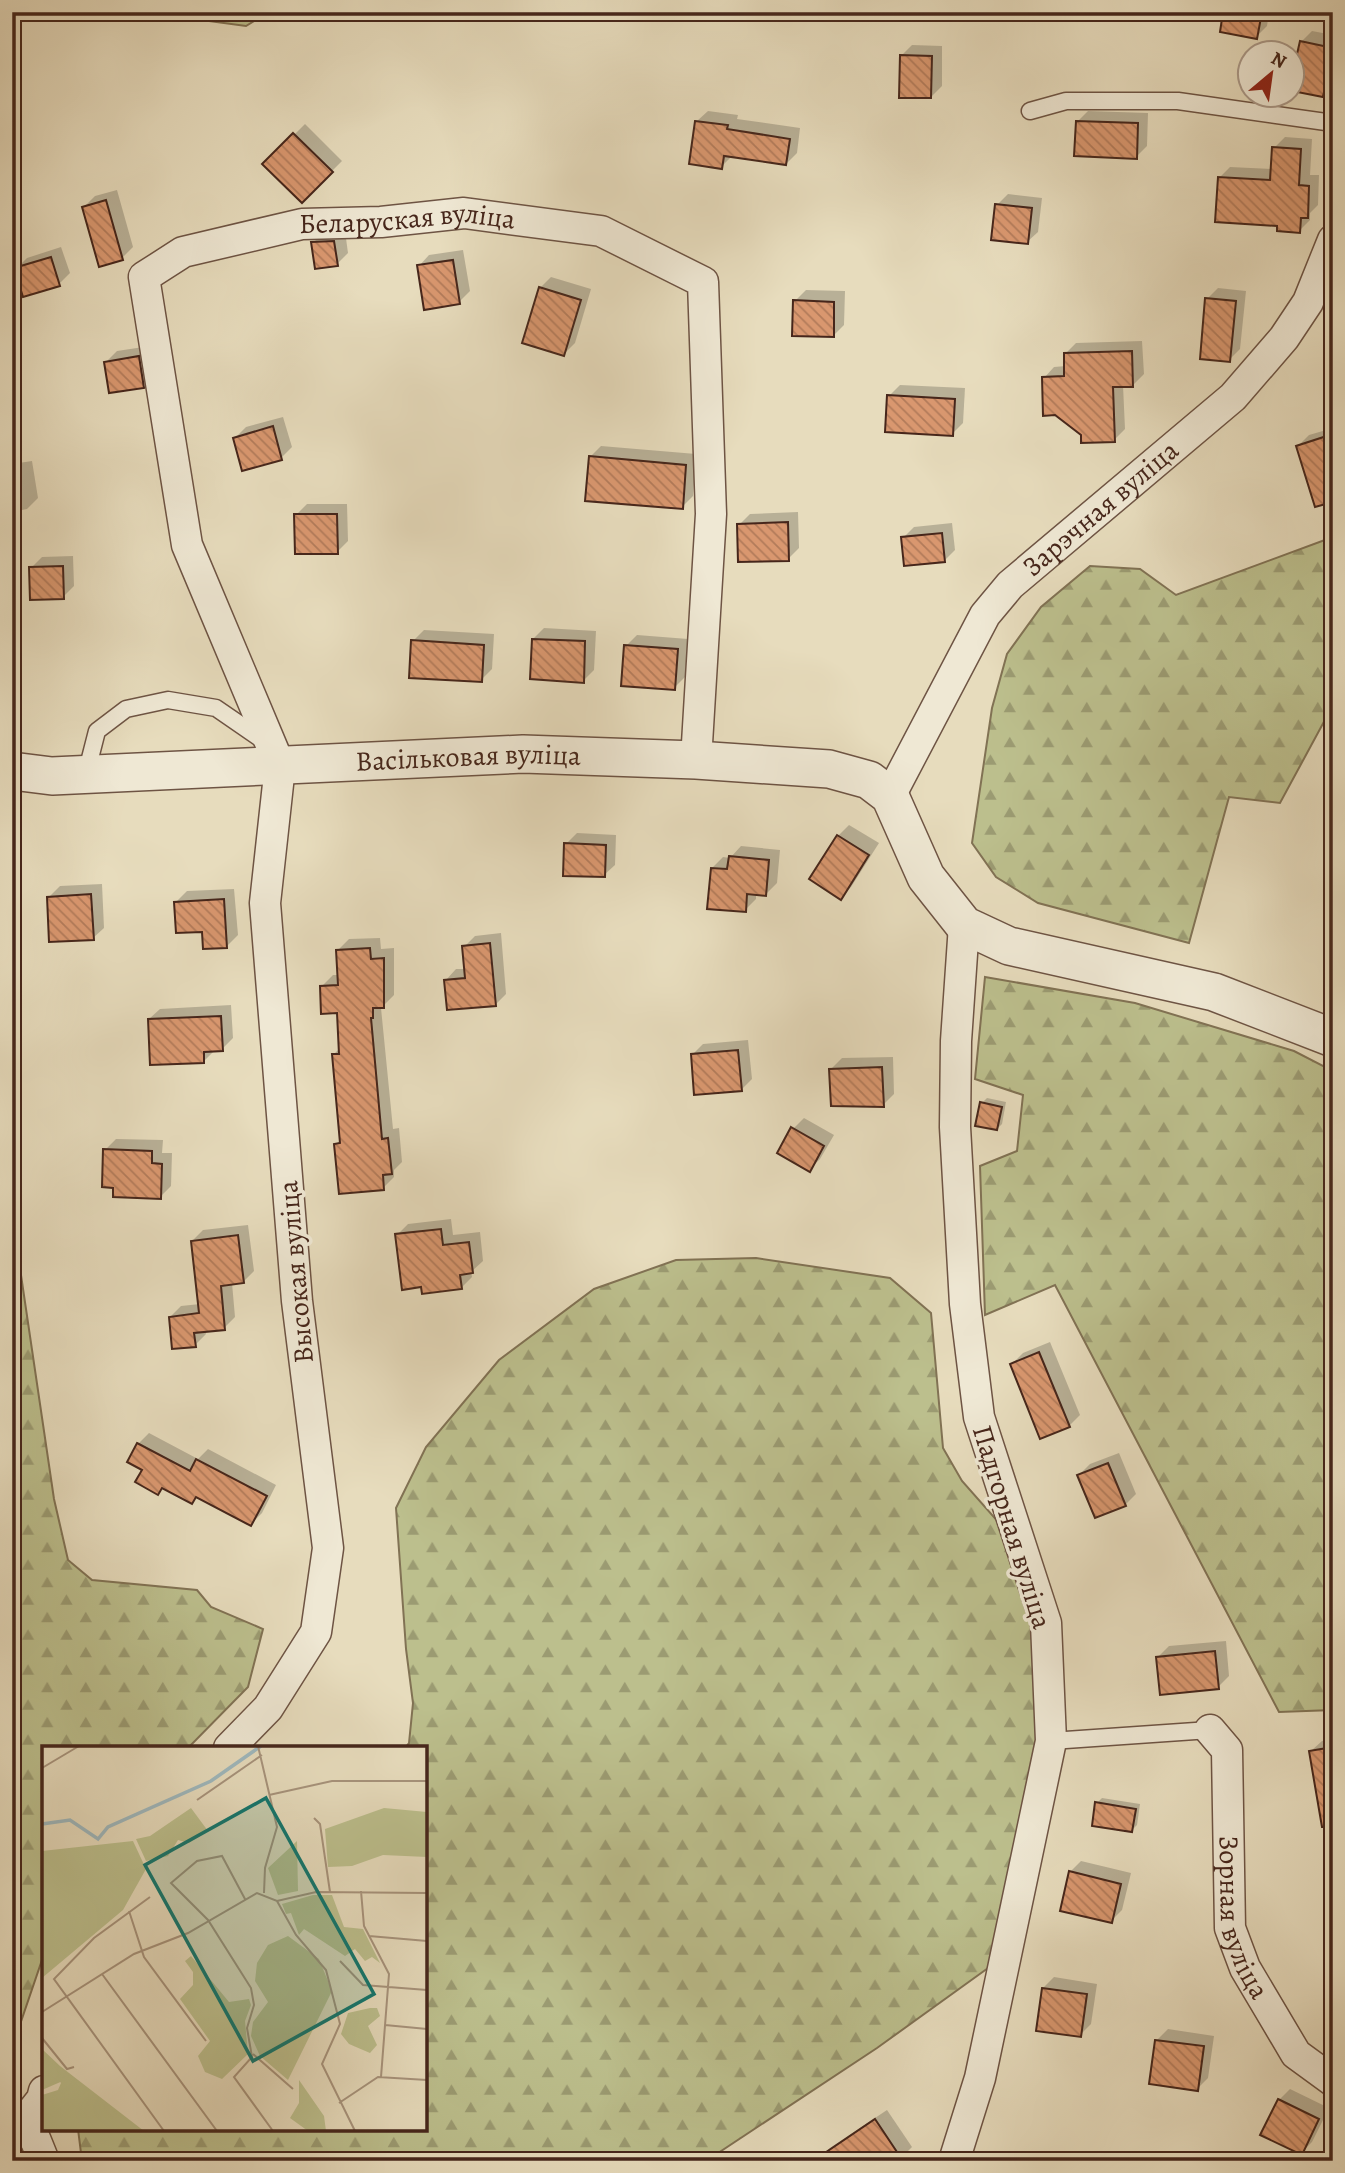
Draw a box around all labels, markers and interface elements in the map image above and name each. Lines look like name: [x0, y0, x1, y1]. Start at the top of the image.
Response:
north arrow: [1236, 38, 1306, 108]
text: N: [1266, 45, 1291, 75]
street label: Беларуская вуліца: [298, 194, 518, 243]
street label: Зарэчная вуліца: [1014, 432, 1187, 585]
street label: Васільковая вуліца: [355, 735, 582, 781]
street label: Высокая вуліца: [269, 1179, 323, 1365]
street label: Падгорная вуліца: [963, 1421, 1061, 1634]
inset map: [42, 1746, 427, 2131]
street label: Зорная вуліца: [1209, 1835, 1278, 2006]

